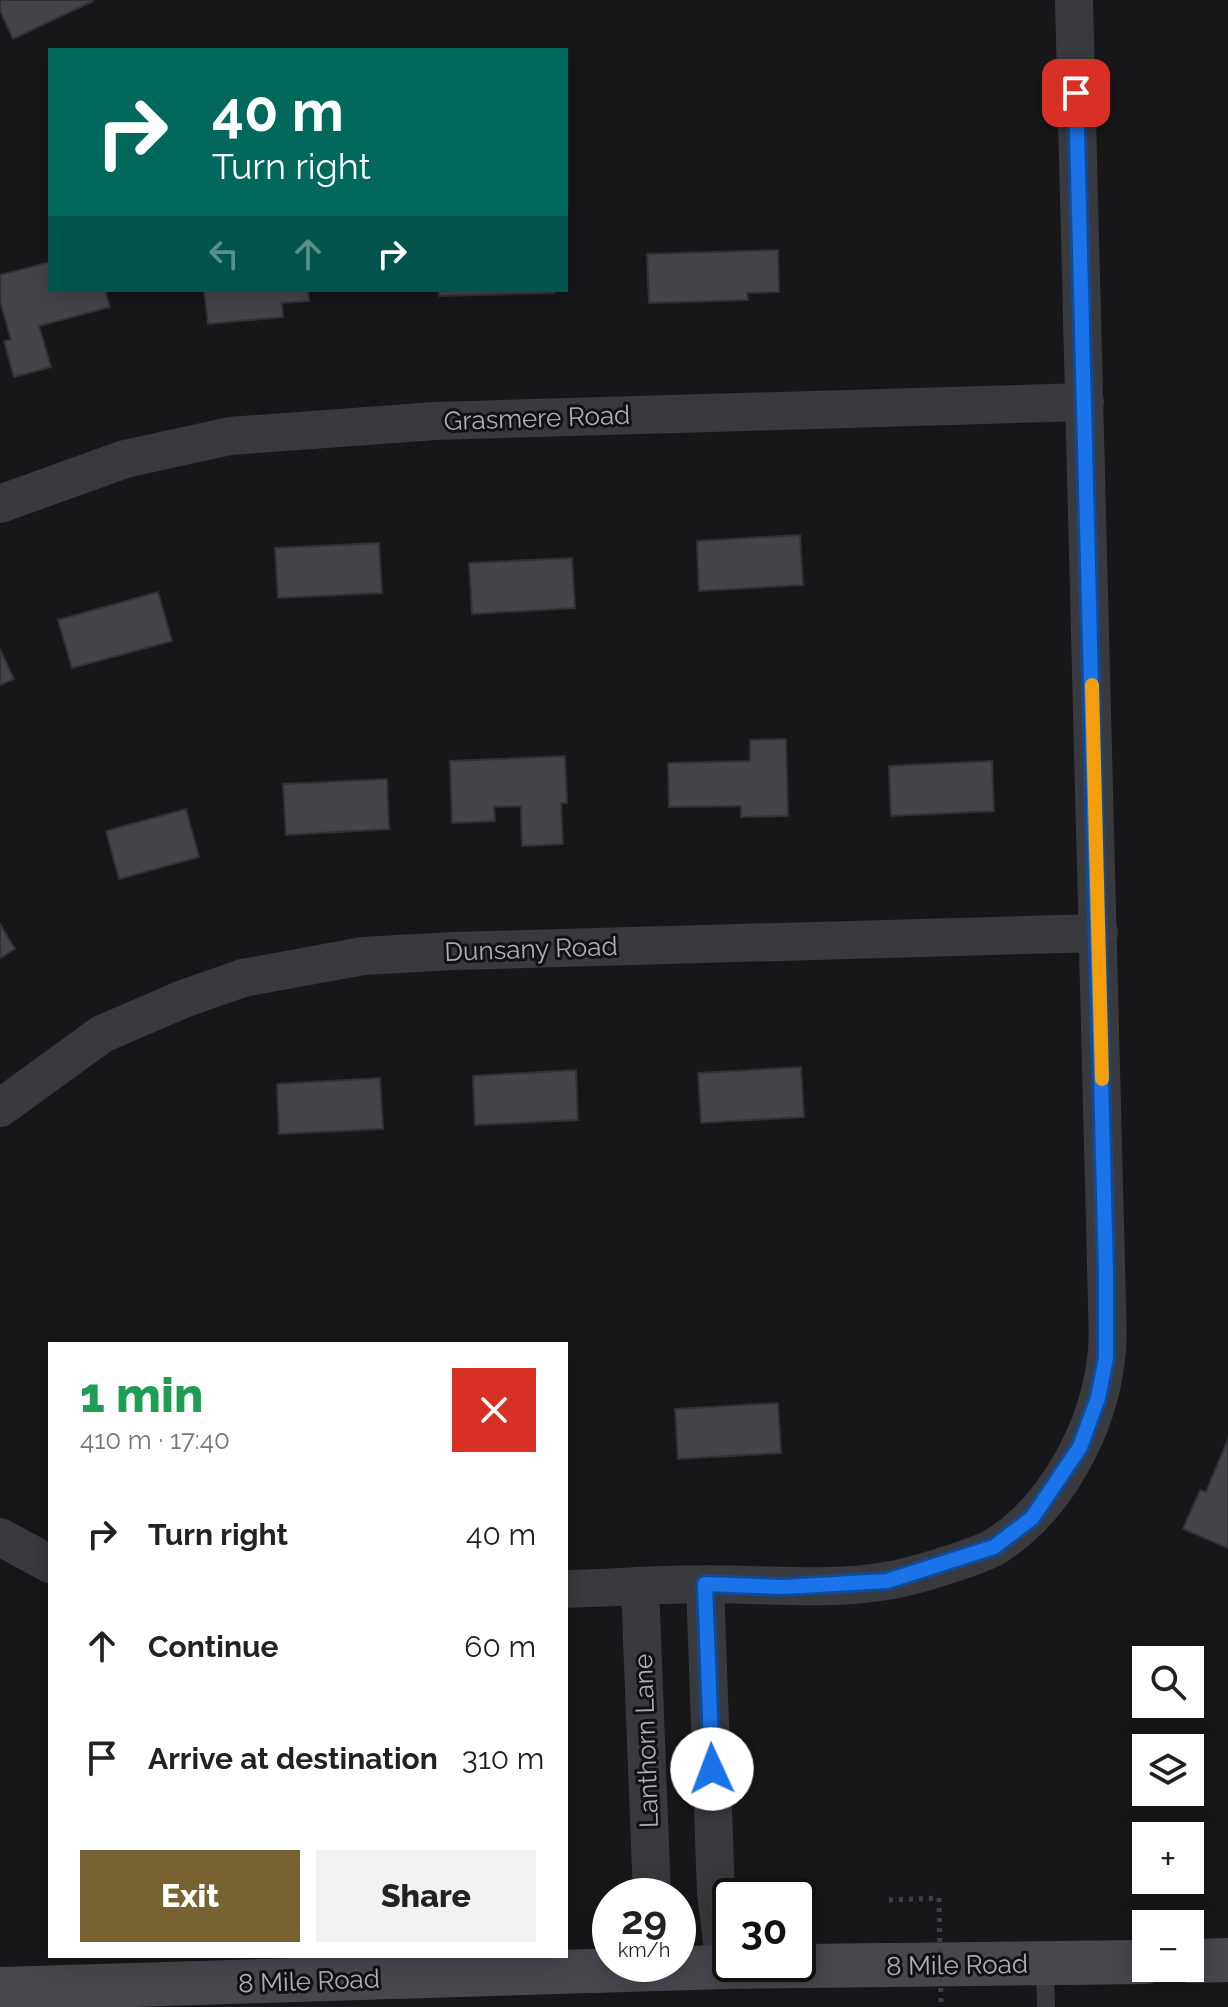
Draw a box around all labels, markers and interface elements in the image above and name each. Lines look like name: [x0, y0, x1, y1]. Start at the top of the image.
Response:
pin: [1042, 59, 1110, 127]
icon: arrive: [1054, 71, 1098, 115]
text: 40 m: [212, 78, 344, 144]
icon: right: [80, 80, 184, 184]
text: Turn right: [212, 145, 371, 187]
icon: left: [202, 232, 246, 276]
icon: ahead: [286, 232, 330, 276]
icon: right: [370, 232, 414, 276]
street label: Grasmere Road: [443, 400, 631, 436]
street label: Dunsany Road: [444, 931, 618, 967]
text: 1 min: [80, 1367, 203, 1423]
button: close: [452, 1368, 536, 1452]
text: 410 m · 17:40: [80, 1425, 230, 1455]
icon: right: [80, 1512, 124, 1556]
text: Turn right: [148, 1517, 288, 1552]
text: 40 m: [466, 1517, 536, 1552]
icon: ahead: [80, 1624, 124, 1668]
text: Continue: [148, 1629, 279, 1664]
text: 60 m: [464, 1629, 536, 1664]
map controls: [1132, 1646, 1204, 1982]
button: search: [1132, 1646, 1204, 1718]
street label: Lanthorn Lane: [628, 1653, 664, 1829]
position arrow: [670, 1727, 754, 1811]
button: layers: [1132, 1734, 1204, 1806]
icon: arrive: [80, 1736, 124, 1780]
text: Arrive at destination: [148, 1741, 438, 1776]
text: 310 m: [462, 1741, 544, 1776]
button: +: [1132, 1822, 1204, 1894]
button: Exit: [80, 1850, 300, 1942]
button: Share: [316, 1850, 536, 1942]
speed limit sign: 30: [712, 1878, 816, 1982]
text: 29: [621, 1896, 667, 1943]
button: −: [1132, 1910, 1204, 1982]
text: km/h: [618, 1938, 670, 1962]
street label: 8 Mile Road: [886, 1949, 1028, 1981]
street label: 8 Mile Road: [238, 1964, 380, 1998]

